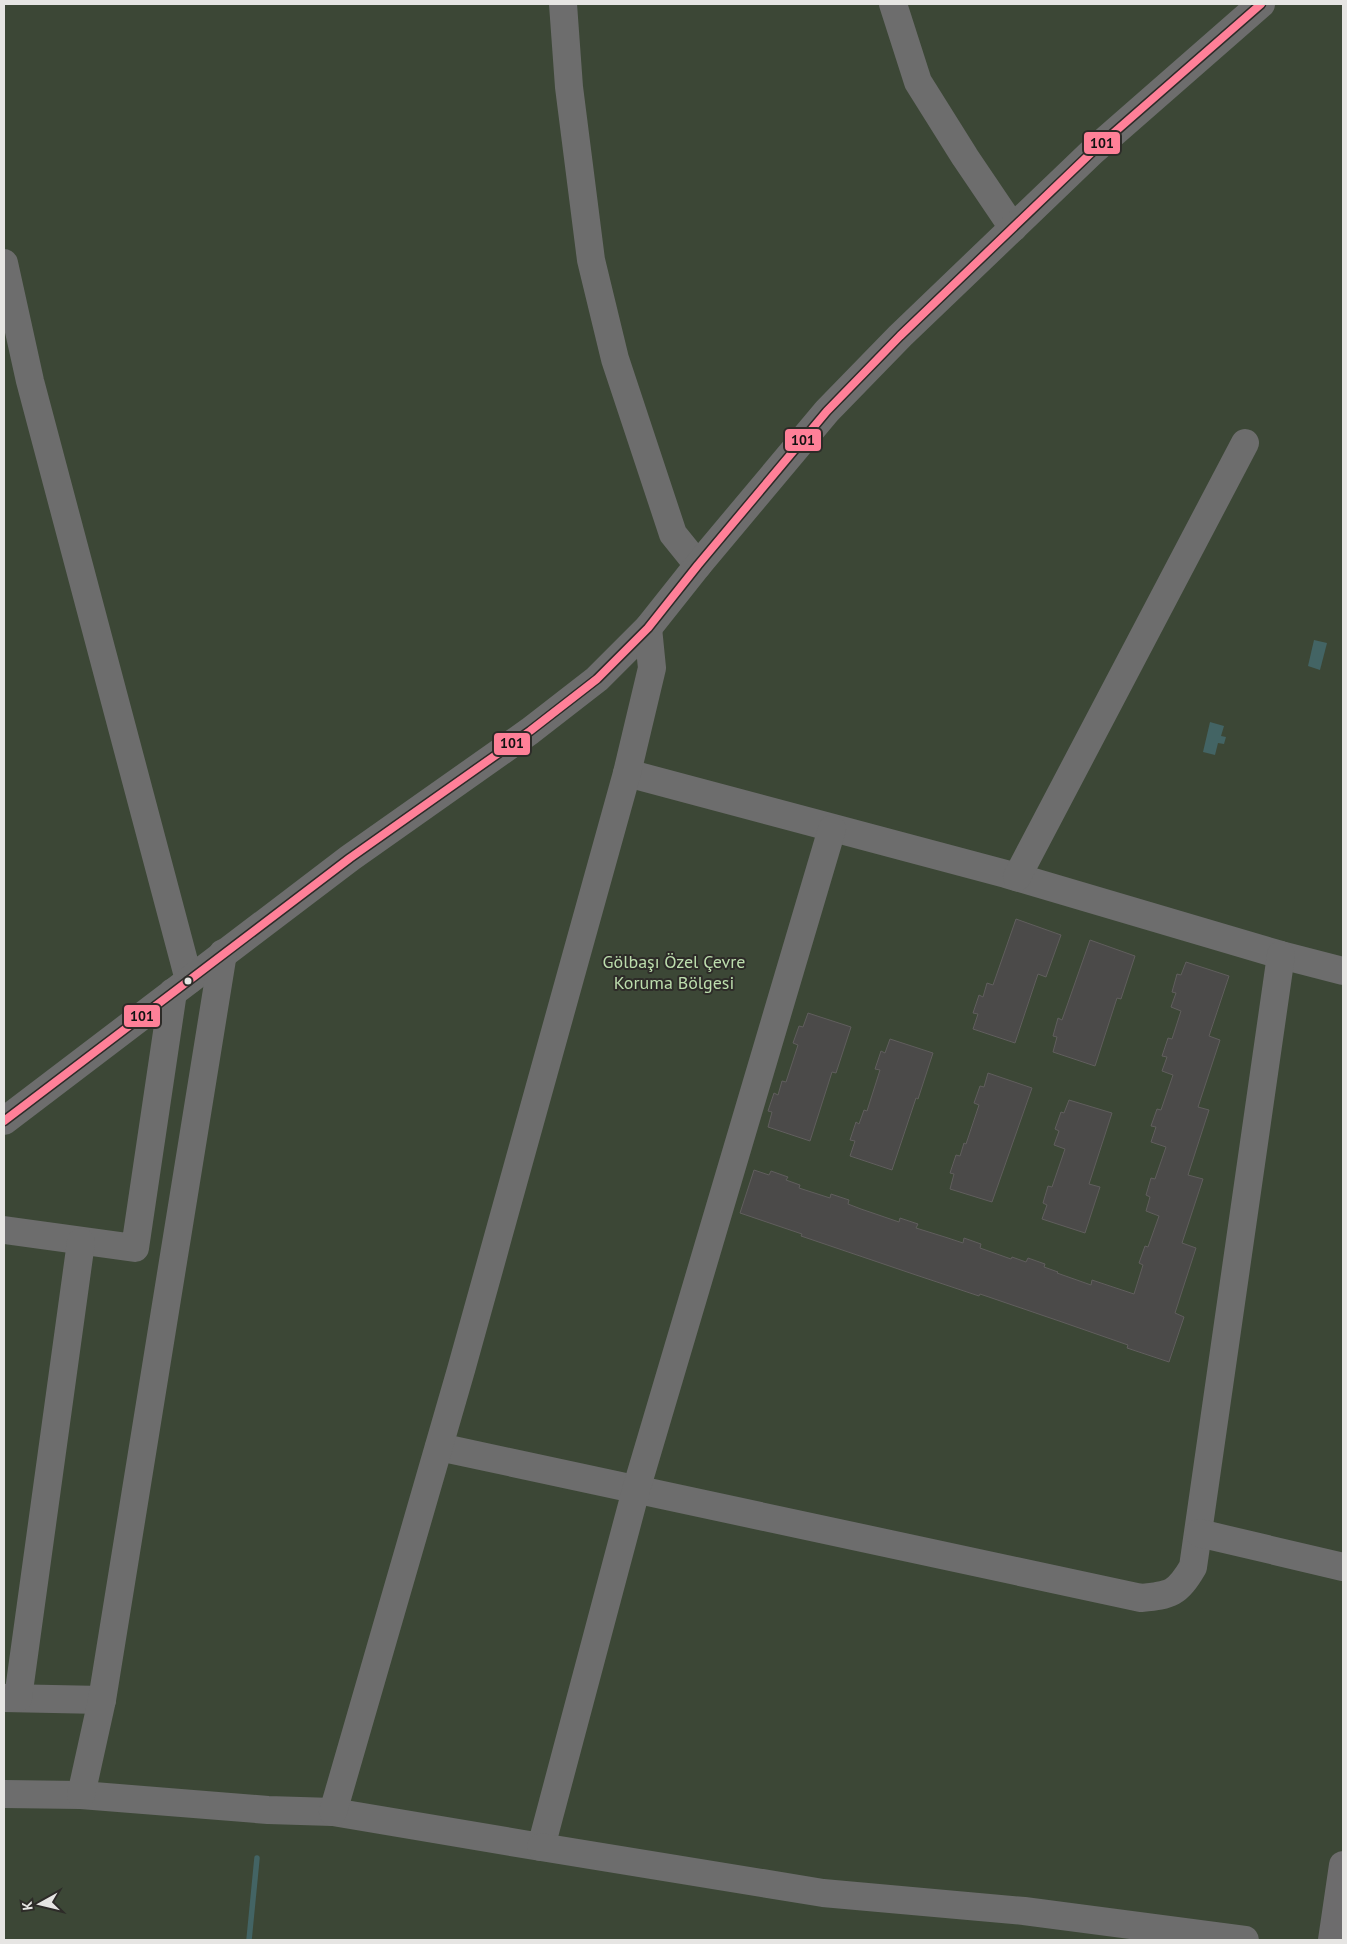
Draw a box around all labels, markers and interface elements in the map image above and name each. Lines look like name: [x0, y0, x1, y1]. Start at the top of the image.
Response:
line badge: 101: [1083, 131, 1121, 155]
text: 101: [1090, 134, 1114, 152]
line badge: 101: [784, 428, 822, 452]
text: 101: [791, 431, 815, 449]
line badge: 101: [493, 732, 531, 756]
text: 101: [500, 734, 524, 752]
park label: Gölbaşı Özel Çevre Koruma Bölgesi: [603, 950, 745, 994]
unlabelled marker: [183, 976, 193, 986]
line badge: 101: [123, 1004, 161, 1028]
text: 101: [130, 1007, 154, 1025]
north arrow: [15, 1879, 65, 1929]
text: K: [18, 1900, 37, 1911]

